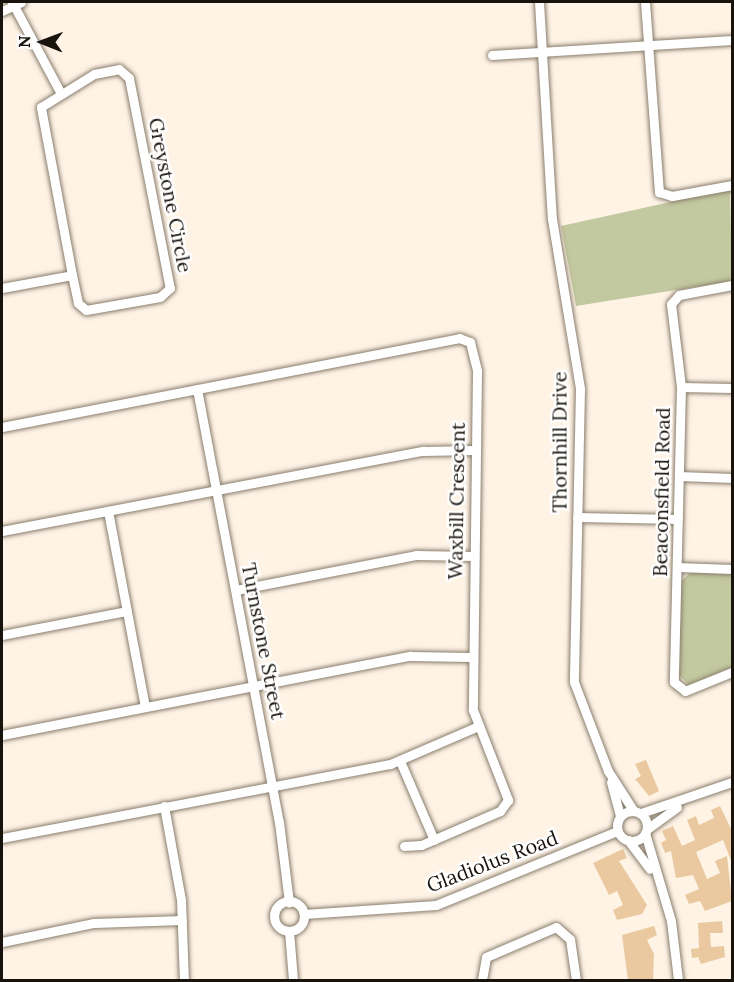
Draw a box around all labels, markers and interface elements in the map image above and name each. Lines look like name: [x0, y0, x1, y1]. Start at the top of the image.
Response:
north arrow: [12, 12, 72, 72]
text: N: [14, 35, 34, 48]
street label: Greystone Circle: [144, 116, 198, 274]
street label: Thornhill Drive: [547, 371, 571, 513]
street label: Beaconsfield Road: [648, 407, 674, 577]
street label: Waxbill Crescent: [443, 422, 469, 580]
street label: Turnstone Street: [237, 561, 291, 721]
street label: Gladiolus Road: [423, 825, 561, 897]

